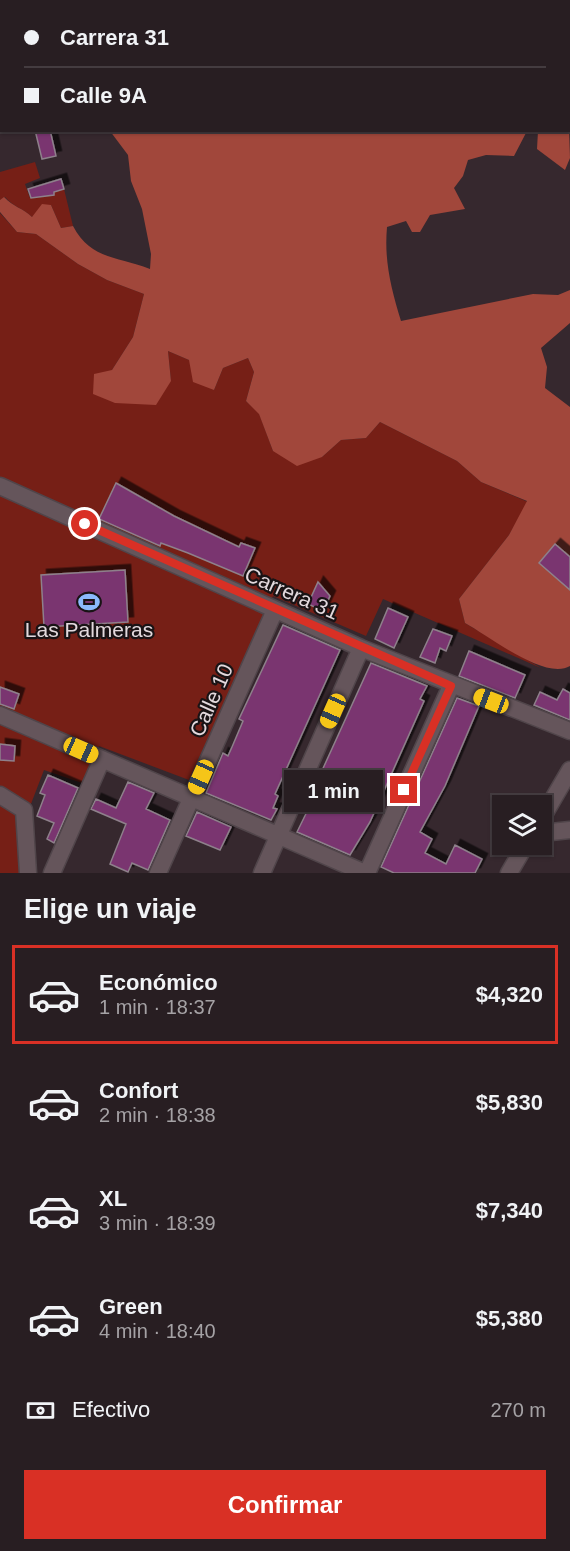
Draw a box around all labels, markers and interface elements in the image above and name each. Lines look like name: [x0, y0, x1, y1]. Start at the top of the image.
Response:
text: Carrera 31: [60, 25, 169, 50]
text: Calle 9A: [60, 83, 147, 108]
route start: [71, 510, 98, 537]
street label: Carrera 31: [241, 562, 343, 624]
sports icon: Las Palmeras: [77, 590, 101, 614]
place label: Las Palmeras: [25, 618, 153, 641]
street label: Calle 10: [185, 660, 237, 740]
car: [471, 686, 511, 716]
car: [317, 691, 349, 731]
car: [61, 734, 101, 766]
car: [185, 757, 217, 797]
callout: 1 min: [284, 769, 383, 811]
route end: [390, 776, 417, 803]
text: 1 min: [307, 780, 360, 802]
map controls: [492, 795, 552, 855]
button: layers: [492, 795, 552, 855]
text: Elige un viaje: [24, 894, 197, 924]
icon: car: [27, 968, 81, 1022]
text: Económico: [99, 970, 218, 995]
text: $4,320: [476, 982, 543, 1007]
text: 1 min · 18:37: [99, 996, 216, 1018]
icon: car: [27, 1076, 81, 1130]
text: Confort: [99, 1078, 178, 1103]
text: $5,830: [476, 1090, 543, 1115]
text: 2 min · 18:38: [99, 1104, 216, 1126]
icon: car: [27, 1184, 81, 1238]
text: XL: [99, 1186, 127, 1211]
text: $7,340: [476, 1198, 543, 1223]
text: 3 min · 18:39: [99, 1212, 216, 1234]
icon: car: [27, 1292, 81, 1346]
text: Green: [99, 1294, 163, 1319]
text: $5,380: [476, 1306, 543, 1331]
text: 4 min · 18:40: [99, 1320, 216, 1342]
icon: cash: [24, 1394, 57, 1427]
text: Efectivo: [72, 1397, 150, 1422]
text: 270 m: [490, 1399, 546, 1421]
button: Confirmar: [24, 1470, 546, 1539]

